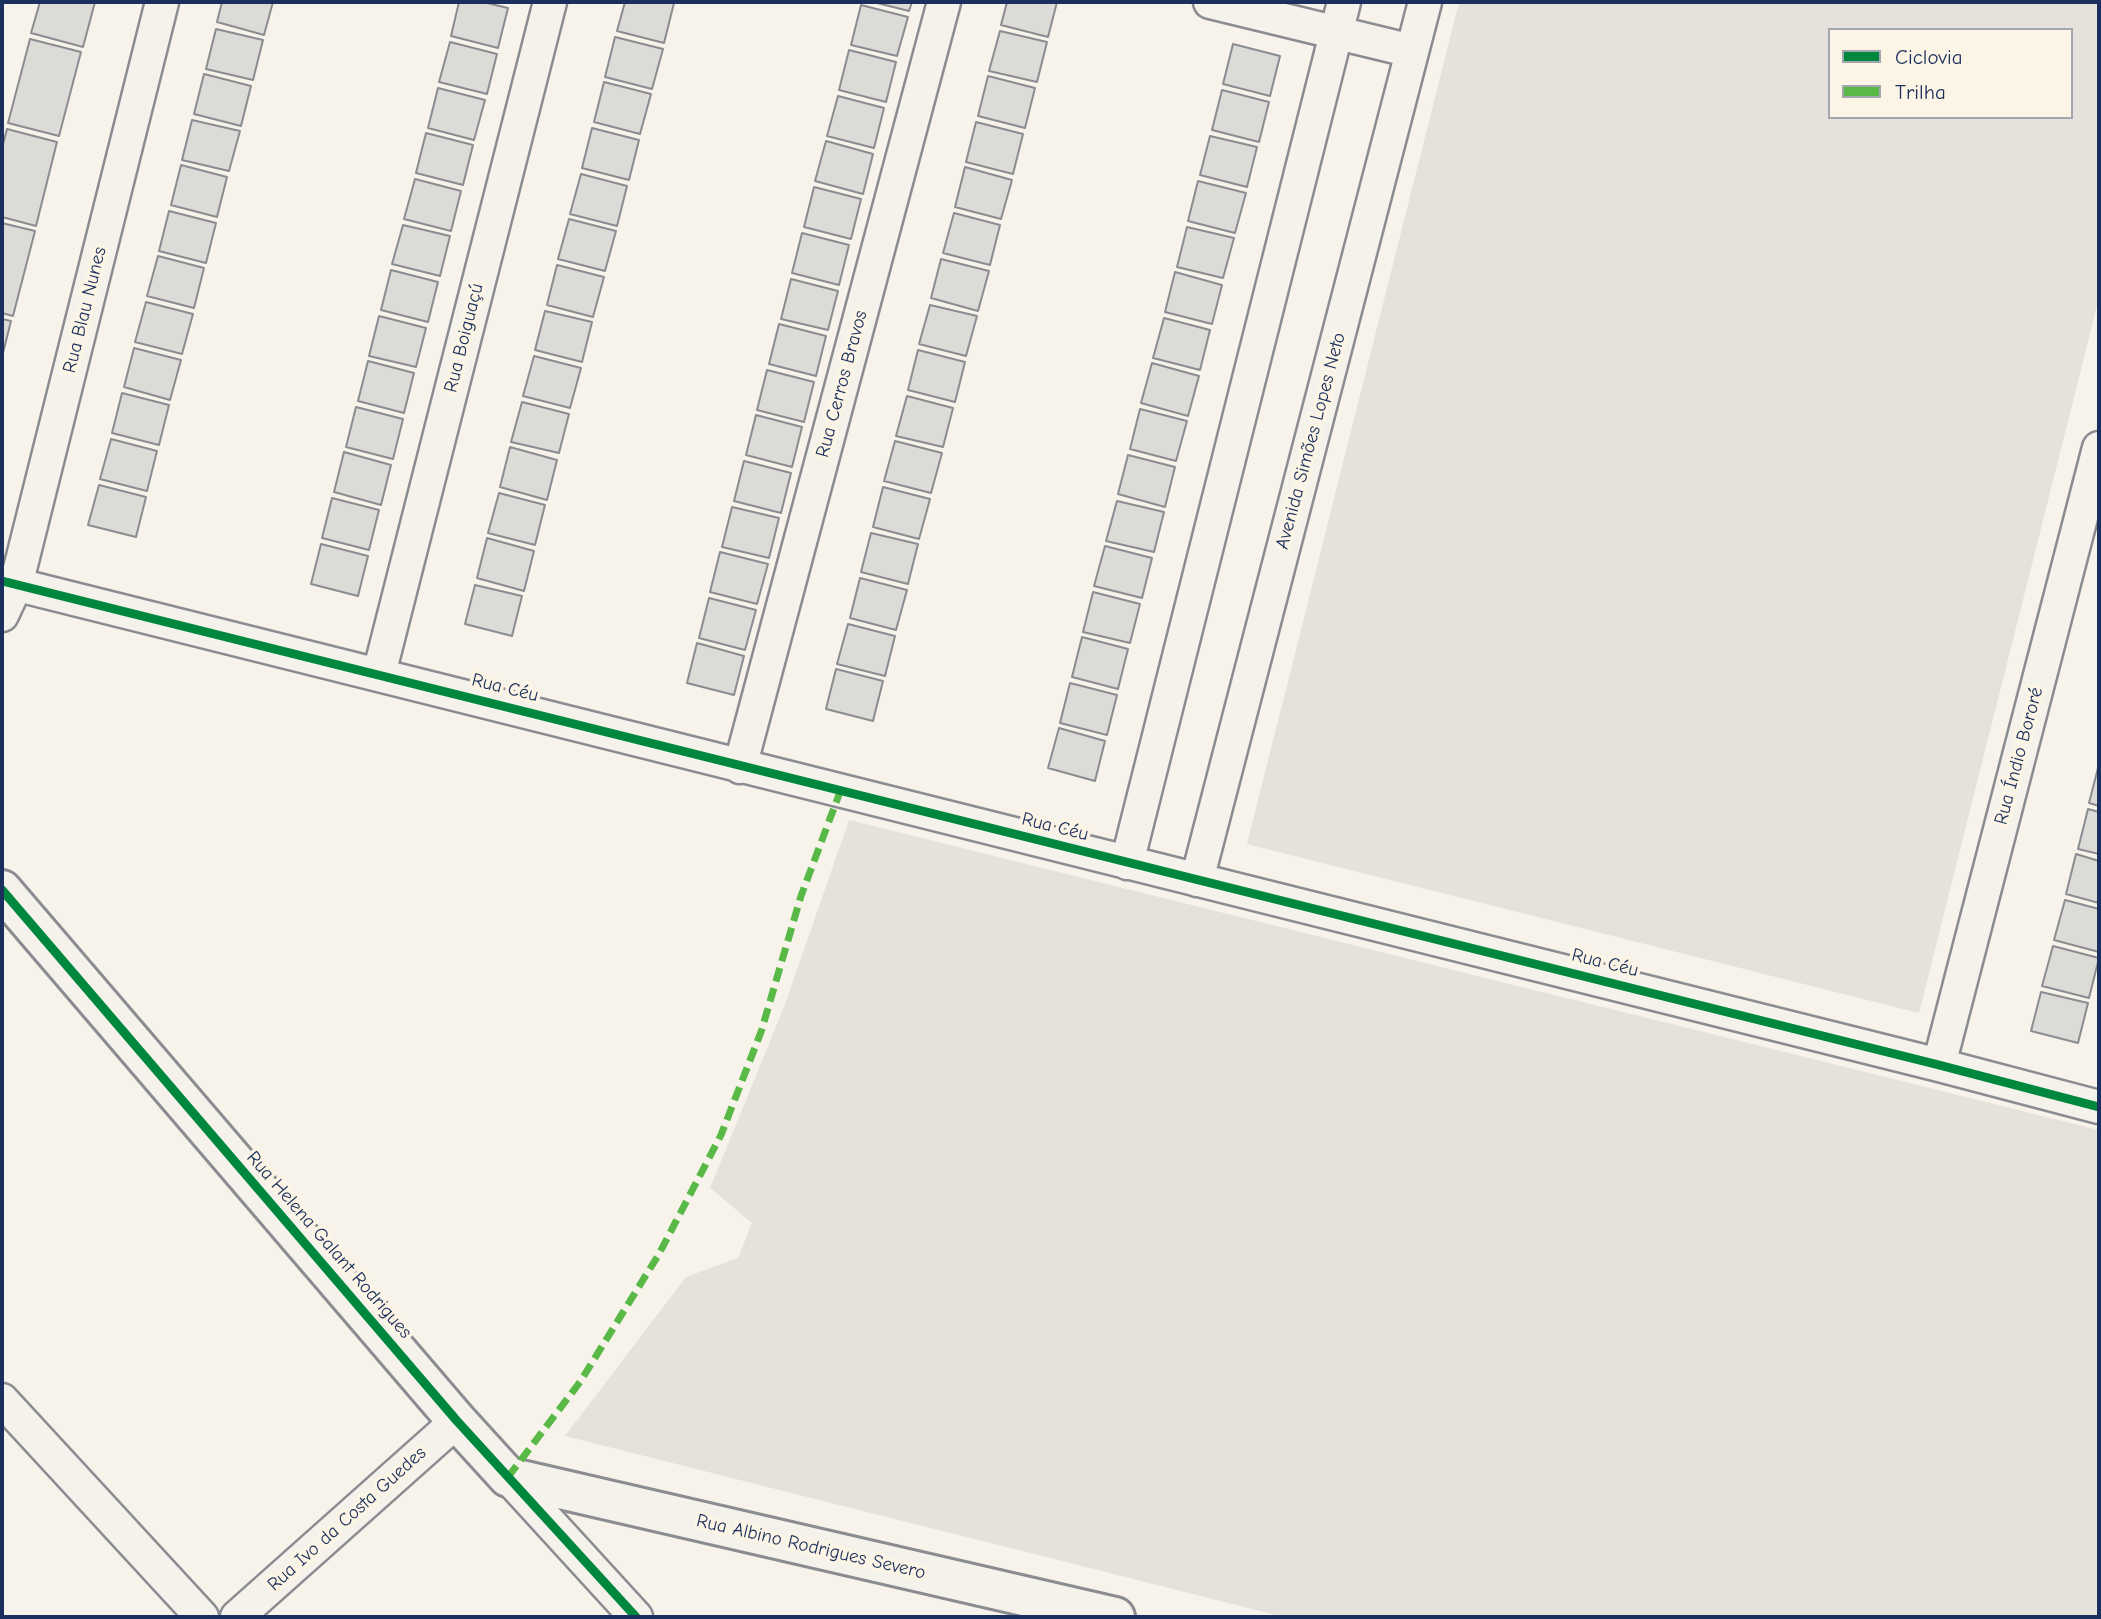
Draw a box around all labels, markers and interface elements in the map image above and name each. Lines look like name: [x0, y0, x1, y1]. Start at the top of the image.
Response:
legend: [1828, 28, 2073, 119]
text: Ciclovia: [1895, 45, 1963, 69]
text: Trilha: [1895, 80, 1946, 104]
street label: Rua Blau Nunes: [58, 245, 112, 375]
street label: Rua Boiguaçú: [439, 281, 489, 395]
street label: Rua Cerros Bravos: [811, 308, 873, 460]
street label: Avenida Simões Lopes Neto: [1271, 330, 1351, 552]
street label: Rua Céu: [469, 669, 541, 707]
street label: Rua Índio Bororé: [1990, 685, 2048, 827]
street label: Rua Céu: [1019, 808, 1091, 846]
street label: Rua Céu: [1569, 944, 1641, 982]
street label: Rua Helena Galant Rodrigues: [241, 1147, 417, 1343]
street label: Rua Ivo da Costa Guedes: [263, 1442, 431, 1596]
street label: Rua Albino Rodrigues Severo: [694, 1509, 928, 1585]

